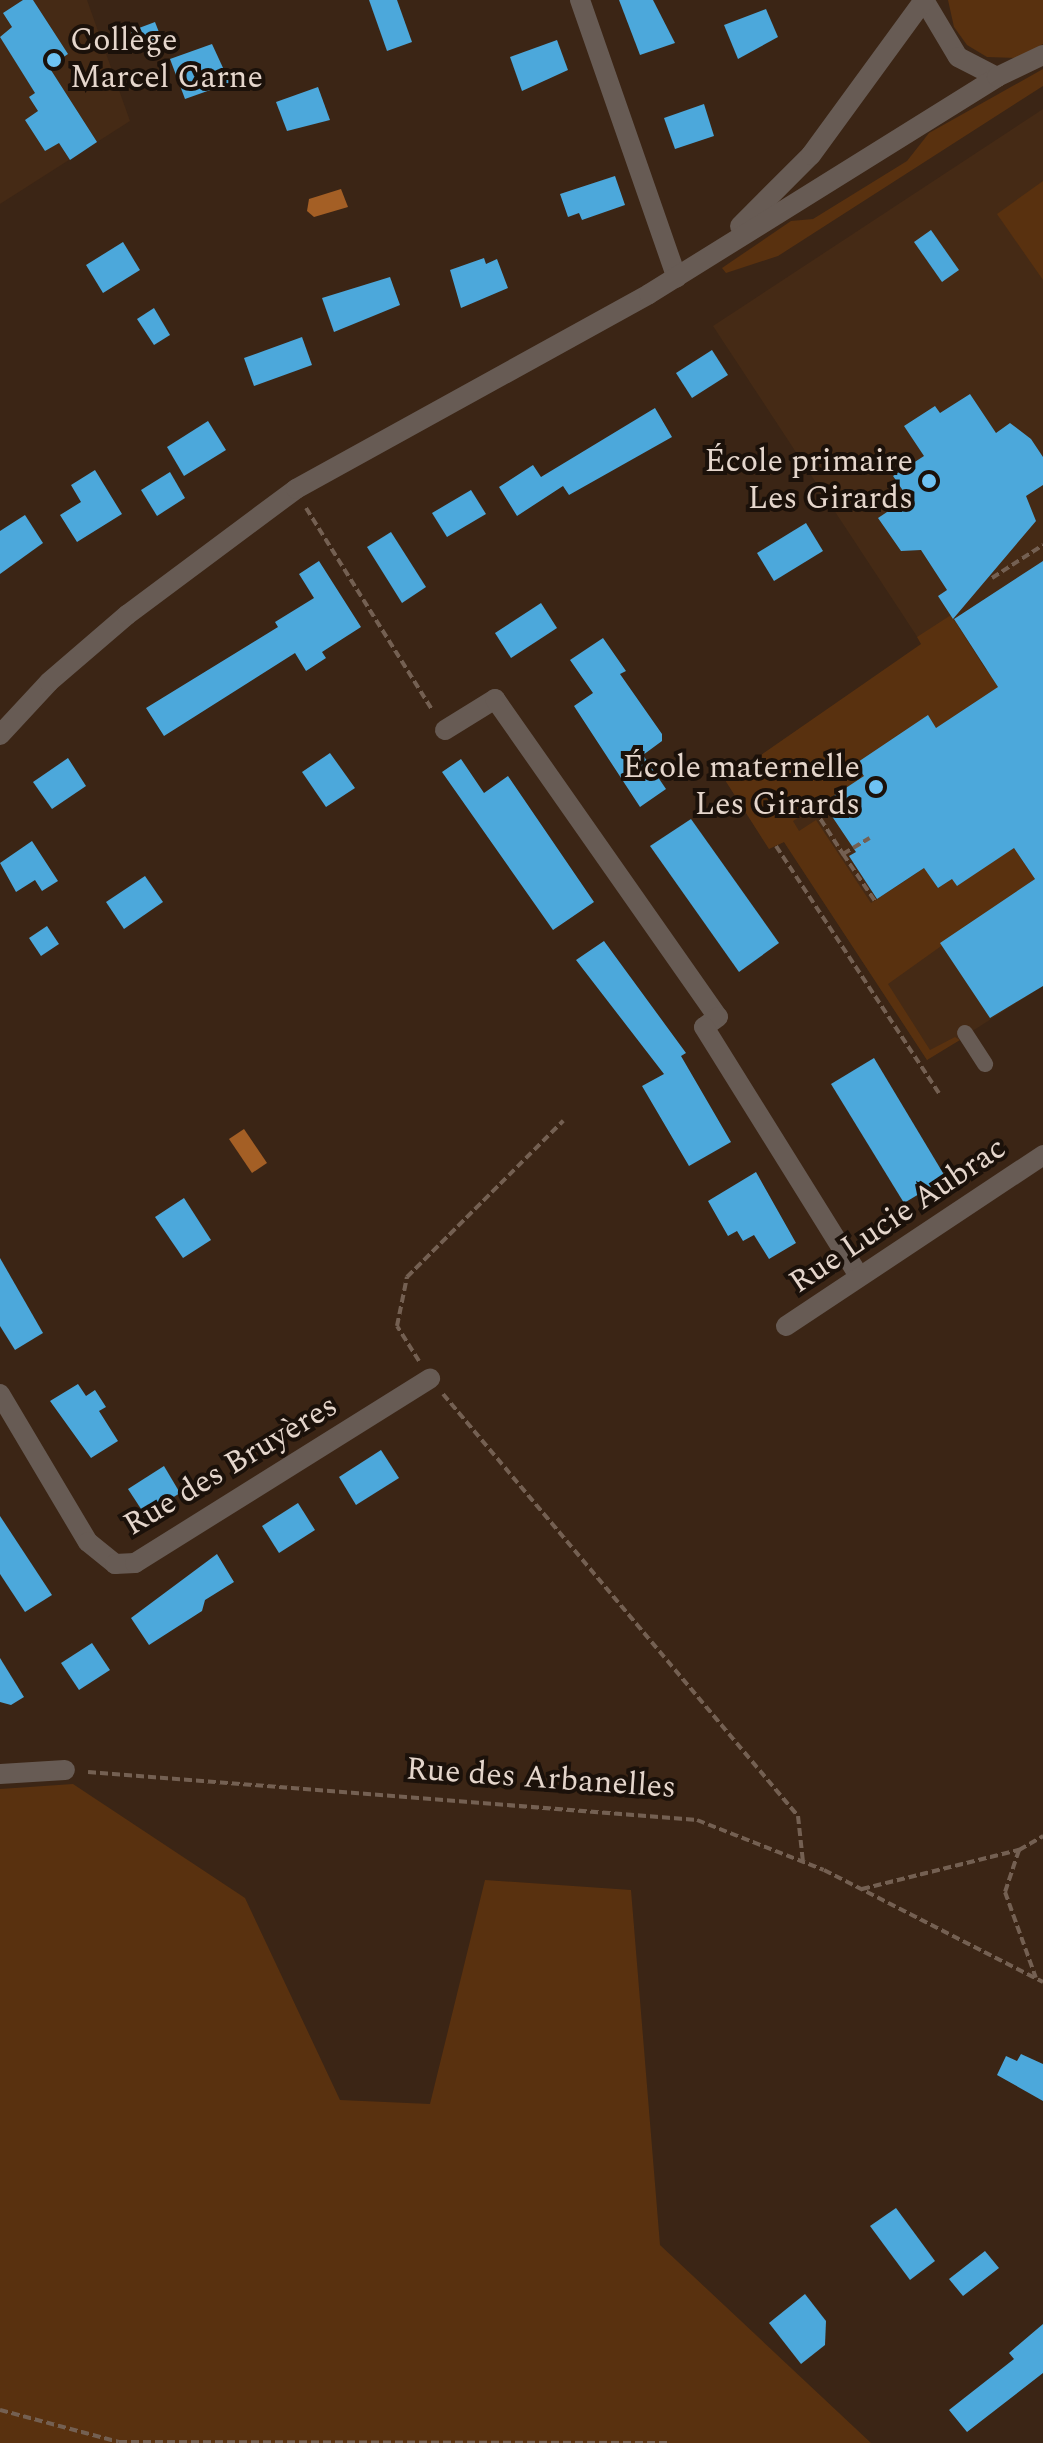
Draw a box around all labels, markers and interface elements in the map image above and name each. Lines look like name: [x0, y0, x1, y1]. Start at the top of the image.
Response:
place label: Collège Marcel Carne: [70, 23, 263, 98]
marker: Collège Marcel Carne: [45, 51, 63, 69]
place label: École primaire Les Girards: [705, 444, 913, 519]
marker: École primaire Les Girards: [920, 472, 938, 490]
place label: École maternelle Les Girards: [623, 750, 860, 825]
marker: École maternelle Les Girards: [867, 778, 885, 796]
street label: Rue Lucie Aubrac: [782, 1129, 1014, 1303]
street label: Rue des Bruyères: [117, 1387, 345, 1545]
street label: Rue des Arbanelles: [405, 1750, 677, 1808]

